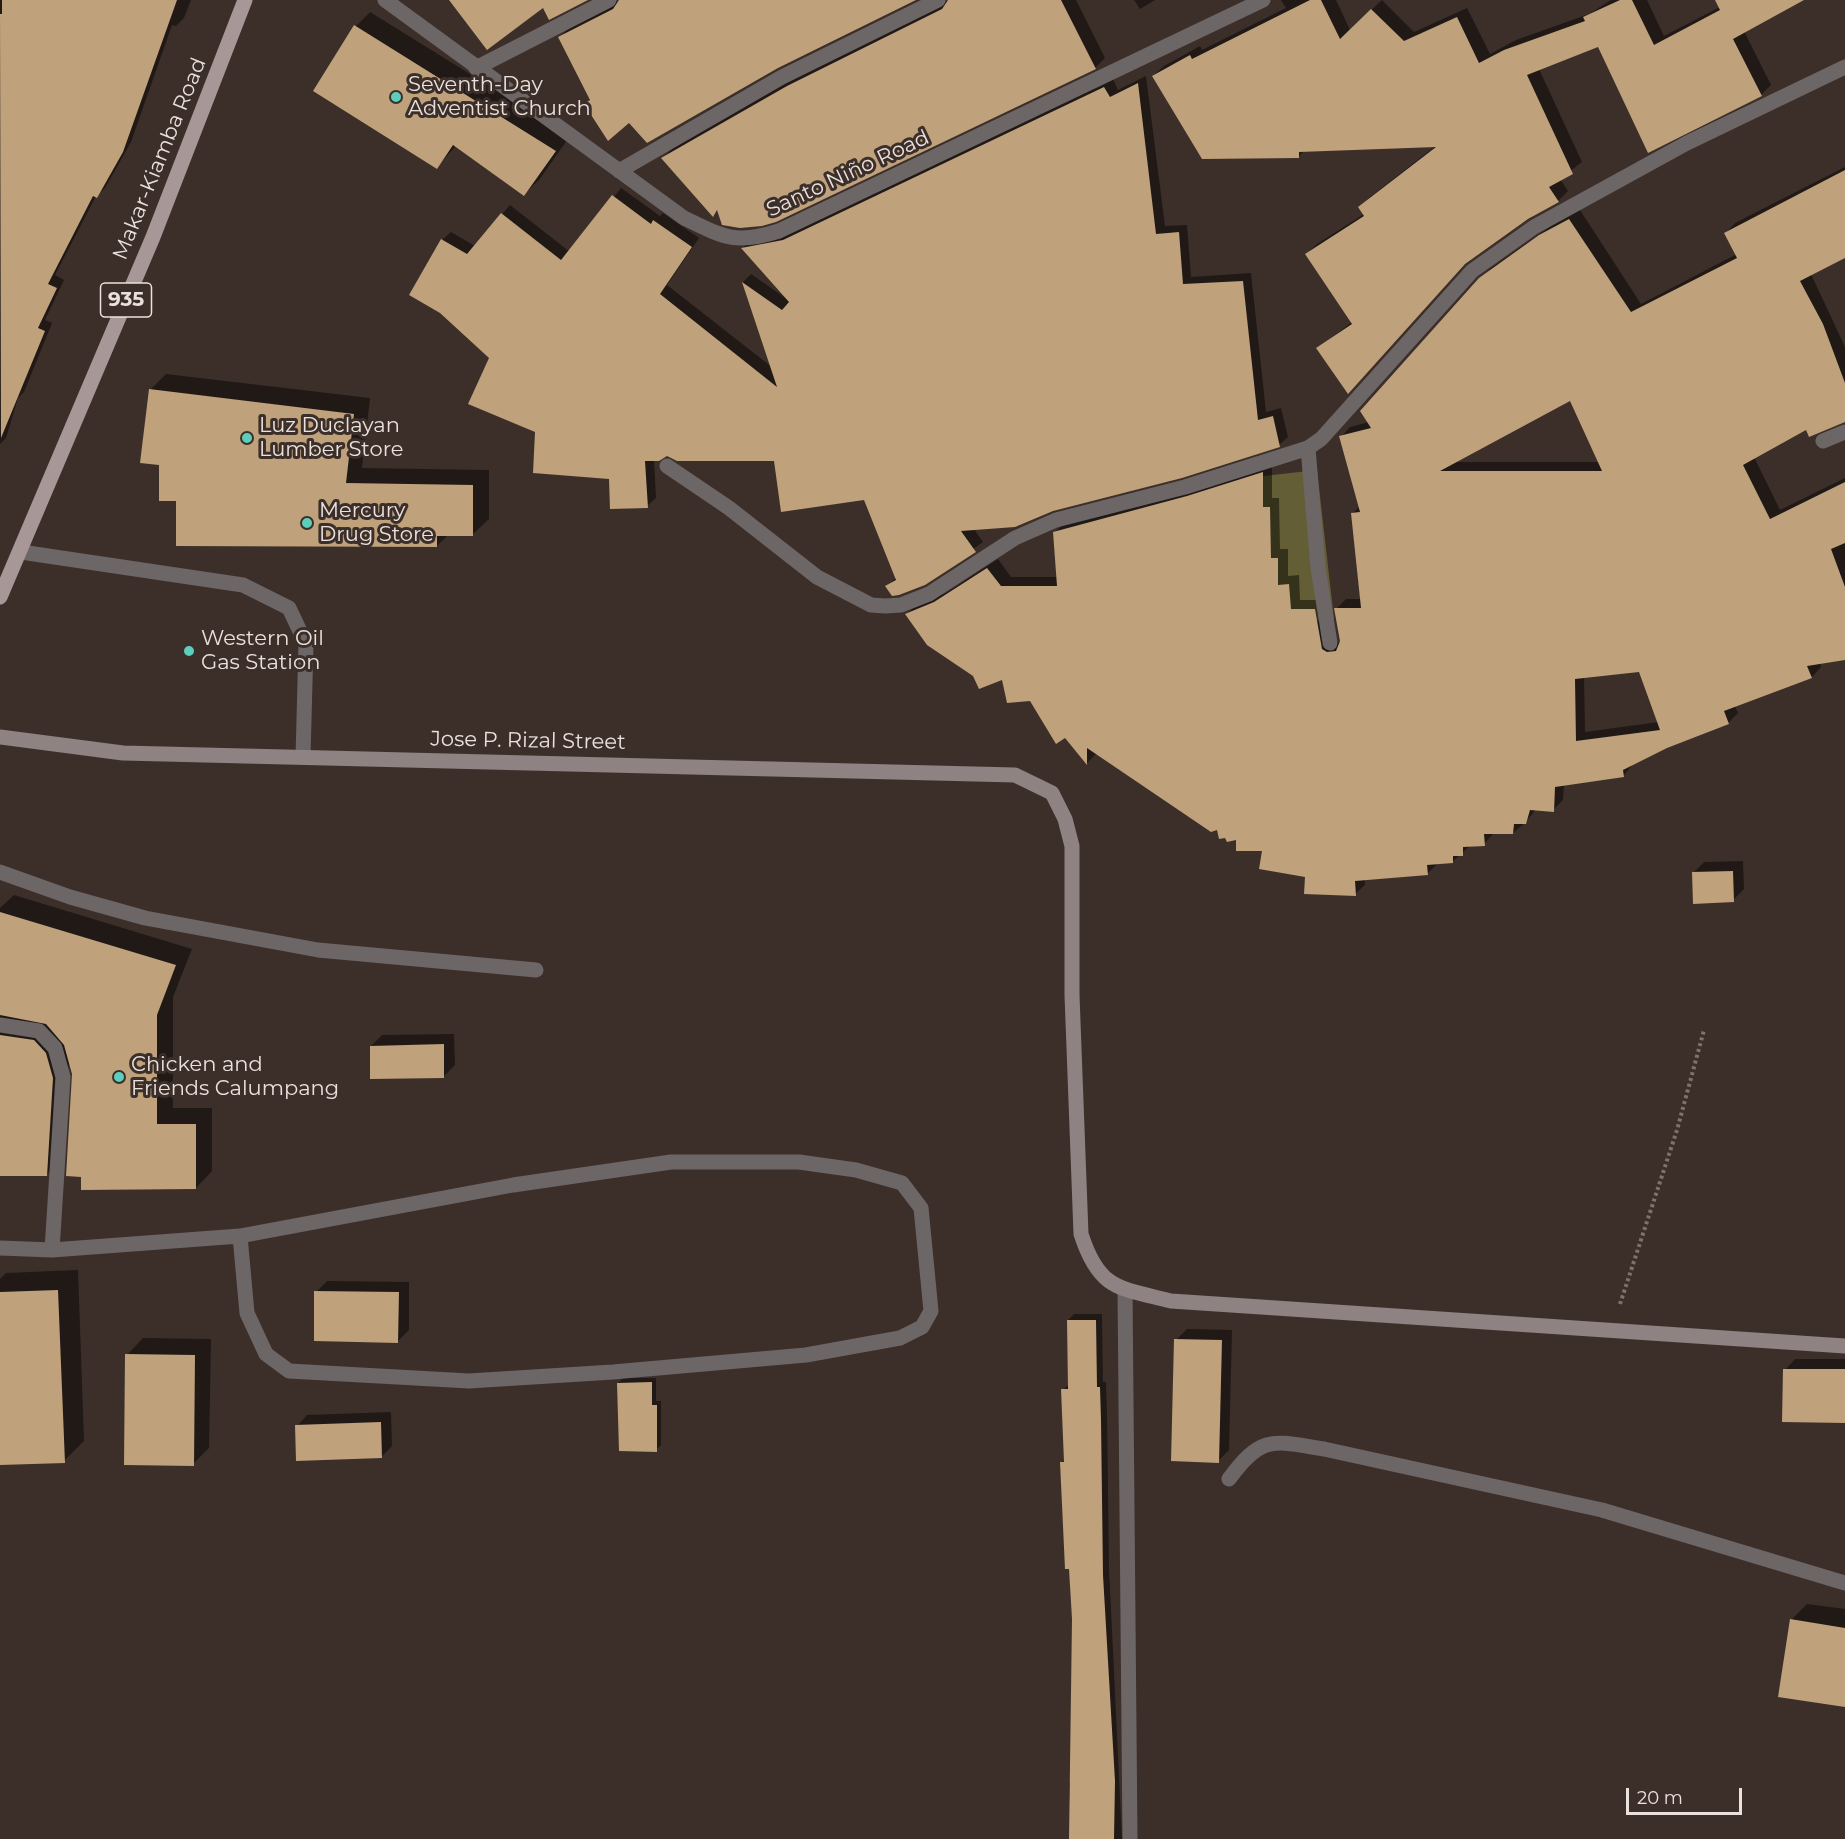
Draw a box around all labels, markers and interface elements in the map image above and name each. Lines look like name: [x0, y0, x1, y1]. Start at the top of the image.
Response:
street label: Makar-Kiamba Road: [108, 54, 212, 264]
place label: Seventh-Day Adventist Church: [408, 72, 591, 122]
marker: Seventh-Day Adventist Church: [389, 90, 403, 104]
street label: Santo Niño Road: [763, 125, 933, 223]
road number: 935: [100, 283, 152, 317]
place label: Luz Duclayan Lumber Store: [259, 413, 403, 463]
marker: Luz Duclayan Lumber Store: [240, 431, 254, 445]
place label: Mercury Drug Store: [319, 498, 434, 548]
marker: Mercury Drug Store: [300, 516, 314, 530]
place label: Western Oil Gas Station: [201, 626, 324, 676]
marker: Western Oil Gas Station: [182, 644, 196, 658]
street label: Jose P. Rizal Street: [430, 727, 626, 755]
place label: Chicken and Friends Calumpang: [131, 1052, 339, 1102]
marker: Chicken and Friends Calumpang: [112, 1070, 126, 1084]
scale bar: [1629, 1776, 1744, 1814]
text: 20 m: [1637, 1787, 1683, 1809]

